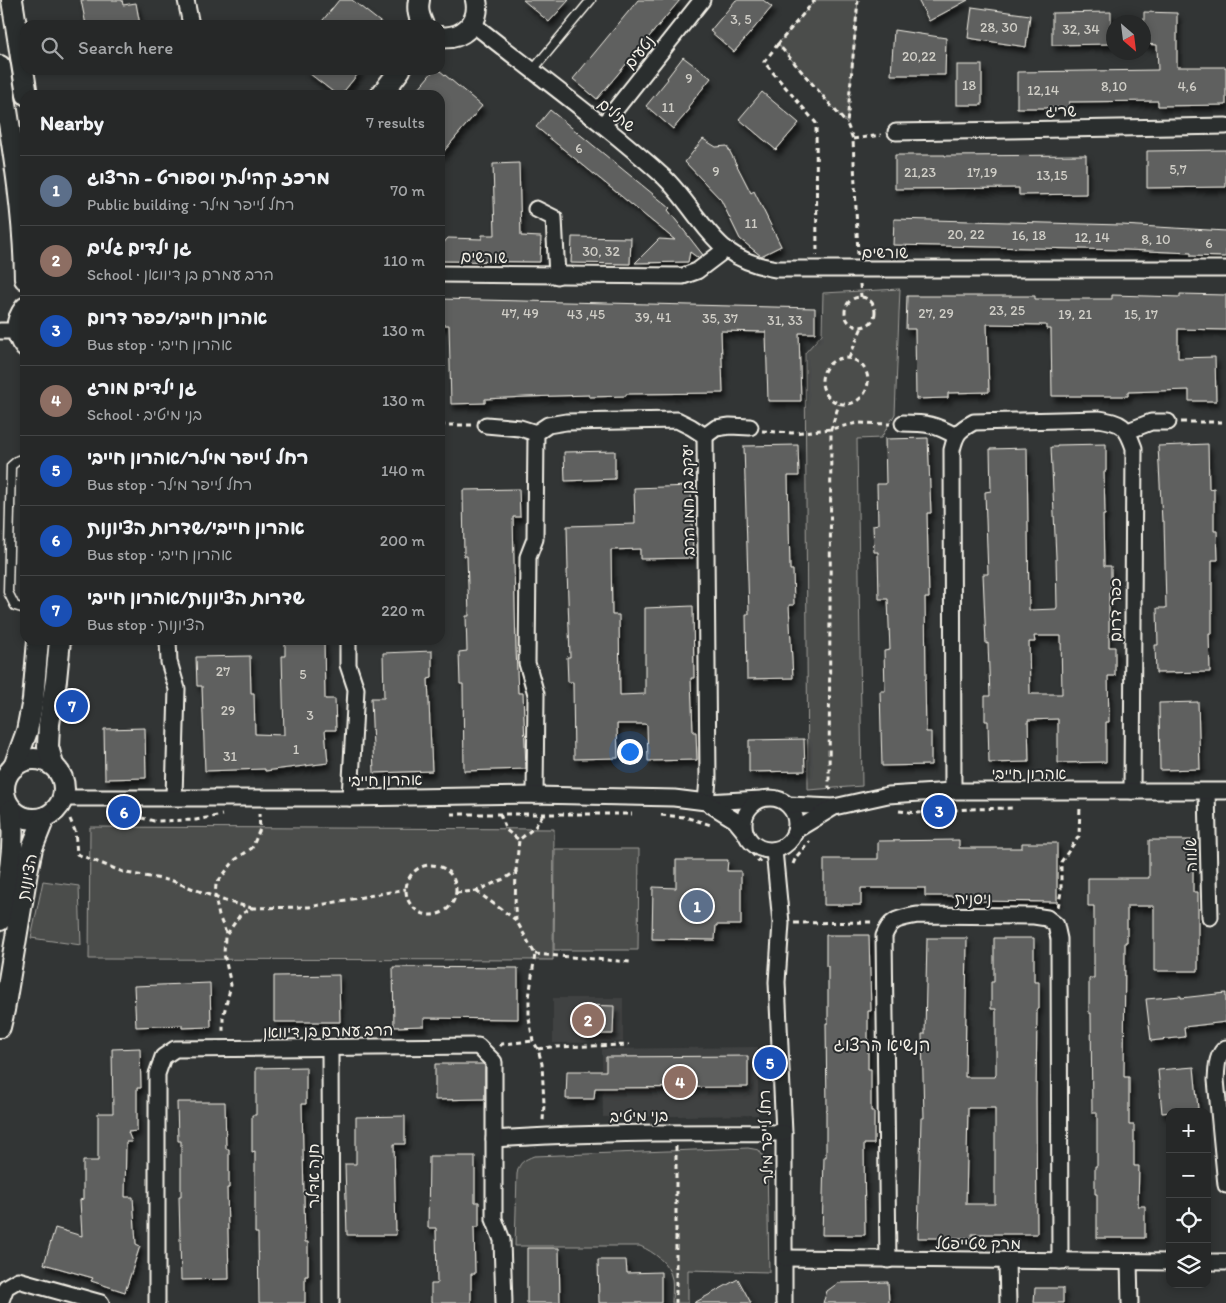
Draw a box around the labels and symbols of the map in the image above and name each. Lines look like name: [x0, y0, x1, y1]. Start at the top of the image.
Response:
house number: 3, 5: [730, 11, 752, 28]
north arrow: [1106, 15, 1151, 60]
house number: 28, 30: [980, 19, 1018, 36]
house number: 32, 34: [1062, 21, 1100, 38]
street label: נטעים: [620, 31, 658, 73]
house number: 20,22: [902, 48, 937, 65]
house number: 9: [685, 70, 693, 87]
house number: 18: [962, 77, 976, 94]
house number: 8,10: [1101, 78, 1127, 95]
house number: 4,6: [1177, 78, 1197, 95]
house number: 12,14: [1027, 82, 1060, 99]
street label: שתילים: [594, 94, 640, 136]
house number: 11: [662, 99, 675, 116]
street label: שריג: [1045, 101, 1077, 121]
house number: 6: [575, 140, 583, 157]
house number: 5,7: [1169, 161, 1187, 178]
house number: 9: [712, 163, 720, 180]
house number: 21,23: [904, 164, 936, 181]
house number: 17,19: [967, 164, 997, 181]
house number: 13,15: [1036, 167, 1068, 184]
house number: 11: [745, 215, 758, 232]
house number: 20, 22: [947, 226, 985, 243]
house number: 16, 18: [1012, 227, 1047, 244]
house number: 12, 14: [1074, 229, 1110, 246]
house number: 8, 10: [1141, 231, 1171, 248]
house number: 6: [1205, 235, 1213, 252]
house number: 30, 32: [582, 243, 620, 260]
street label: שורשים: [862, 243, 908, 262]
street label: שורשים: [460, 247, 508, 267]
house number: 23, 25: [989, 302, 1025, 319]
house number: 47, 49: [501, 305, 539, 322]
house number: 27, 29: [918, 305, 954, 322]
house number: 43 ,45: [567, 306, 605, 323]
house number: 19, 21: [1058, 306, 1093, 323]
house number: 15, 17: [1124, 306, 1158, 323]
house number: 39, 41: [635, 309, 672, 326]
house number: 35, 37: [702, 310, 738, 327]
house number: 31, 33: [767, 312, 803, 329]
street label: יעקב בן חמו הרב: [678, 444, 698, 556]
street label: כפר דרום: [1106, 578, 1125, 642]
house number: 27: [216, 663, 230, 680]
house number: 5: [299, 666, 307, 683]
pin: 7: [56, 687, 88, 725]
house number: 29: [221, 702, 235, 719]
house number: 3: [306, 707, 314, 724]
your location: [617, 739, 643, 765]
house number: 1: [293, 741, 300, 758]
house number: 31: [223, 748, 238, 765]
street label: אהרון חייבי: [992, 764, 1066, 784]
street label: אהרון חייבי: [347, 770, 423, 791]
pin: 3: [923, 792, 955, 830]
pin: 6: [108, 793, 140, 831]
street label: שלווה: [1181, 837, 1201, 873]
street label: הציונות: [13, 852, 41, 902]
pin: 1: [681, 887, 713, 925]
street label: ניסנית: [954, 889, 992, 908]
pin: 2: [572, 1001, 604, 1039]
street label: הרב עמרם בן דיוואן: [263, 1020, 393, 1043]
district label: הנשיא הרצוג: [834, 1034, 930, 1056]
pin: 5: [754, 1044, 786, 1082]
pin: 4: [664, 1063, 696, 1101]
street label: רחל לייפר מילר: [755, 1089, 777, 1185]
street label: בני מיטיב: [610, 1106, 668, 1126]
street label: חנה אדלר: [304, 1144, 323, 1208]
street label: מרק שטייפטל: [935, 1234, 1021, 1253]

